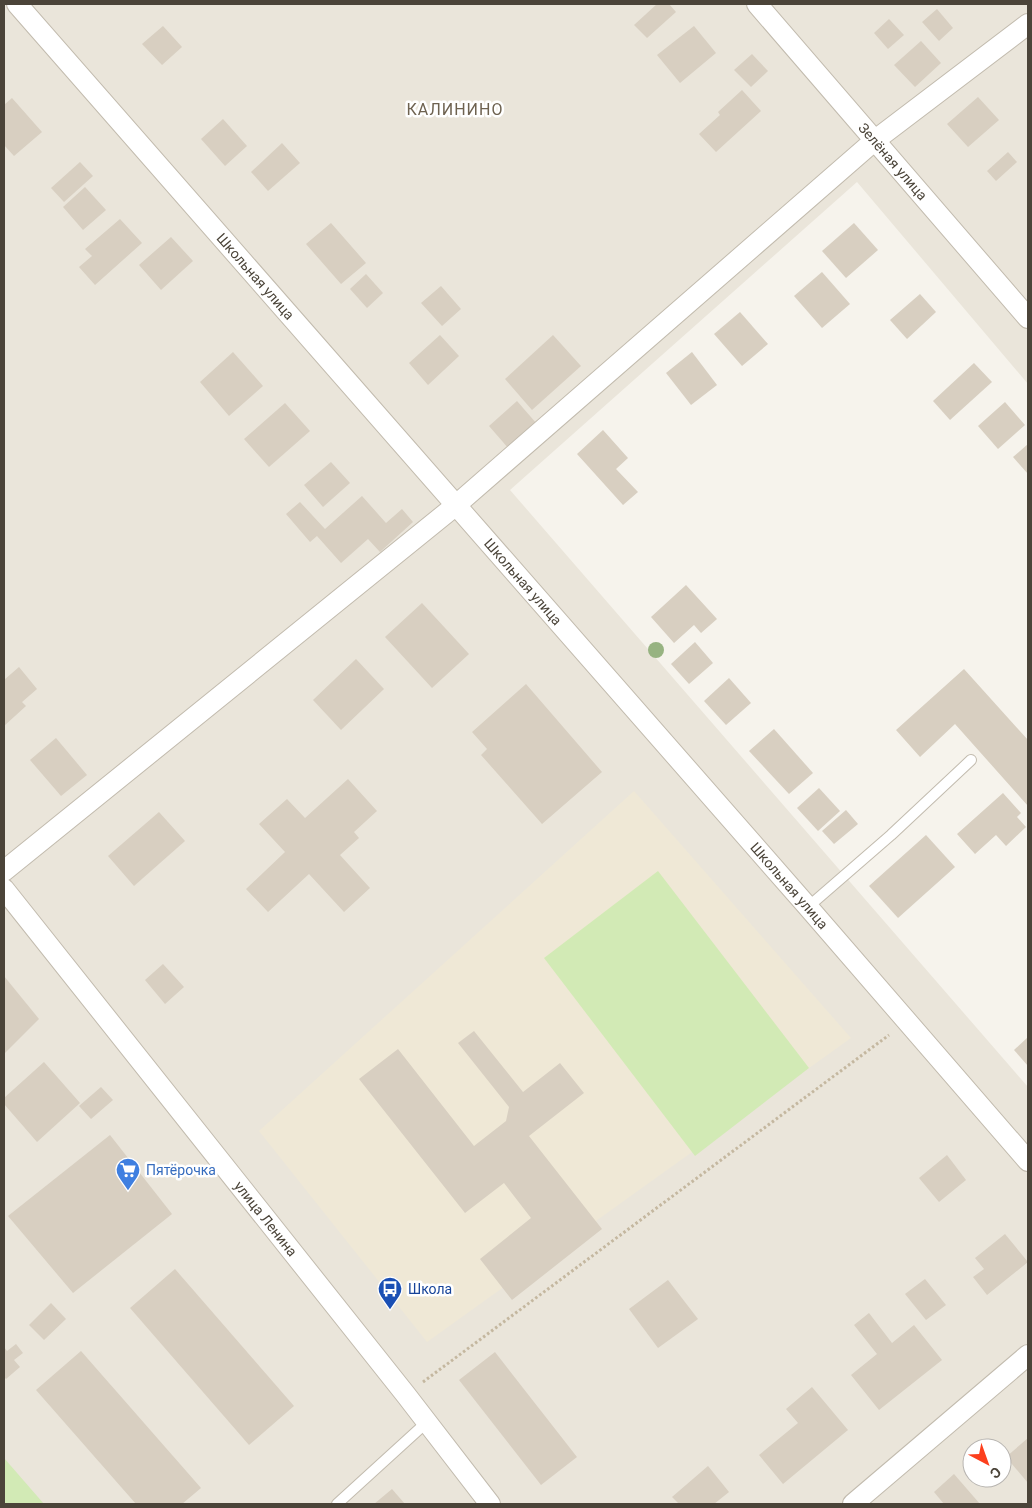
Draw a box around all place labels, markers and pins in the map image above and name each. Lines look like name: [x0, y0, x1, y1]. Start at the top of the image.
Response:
supermarket icon: Пятёрочка: [115, 1157, 141, 1191]
place label: Пятёрочка: [146, 1162, 216, 1178]
bus stop icon: Школа: [377, 1276, 403, 1310]
place label: Школа: [408, 1281, 452, 1297]

